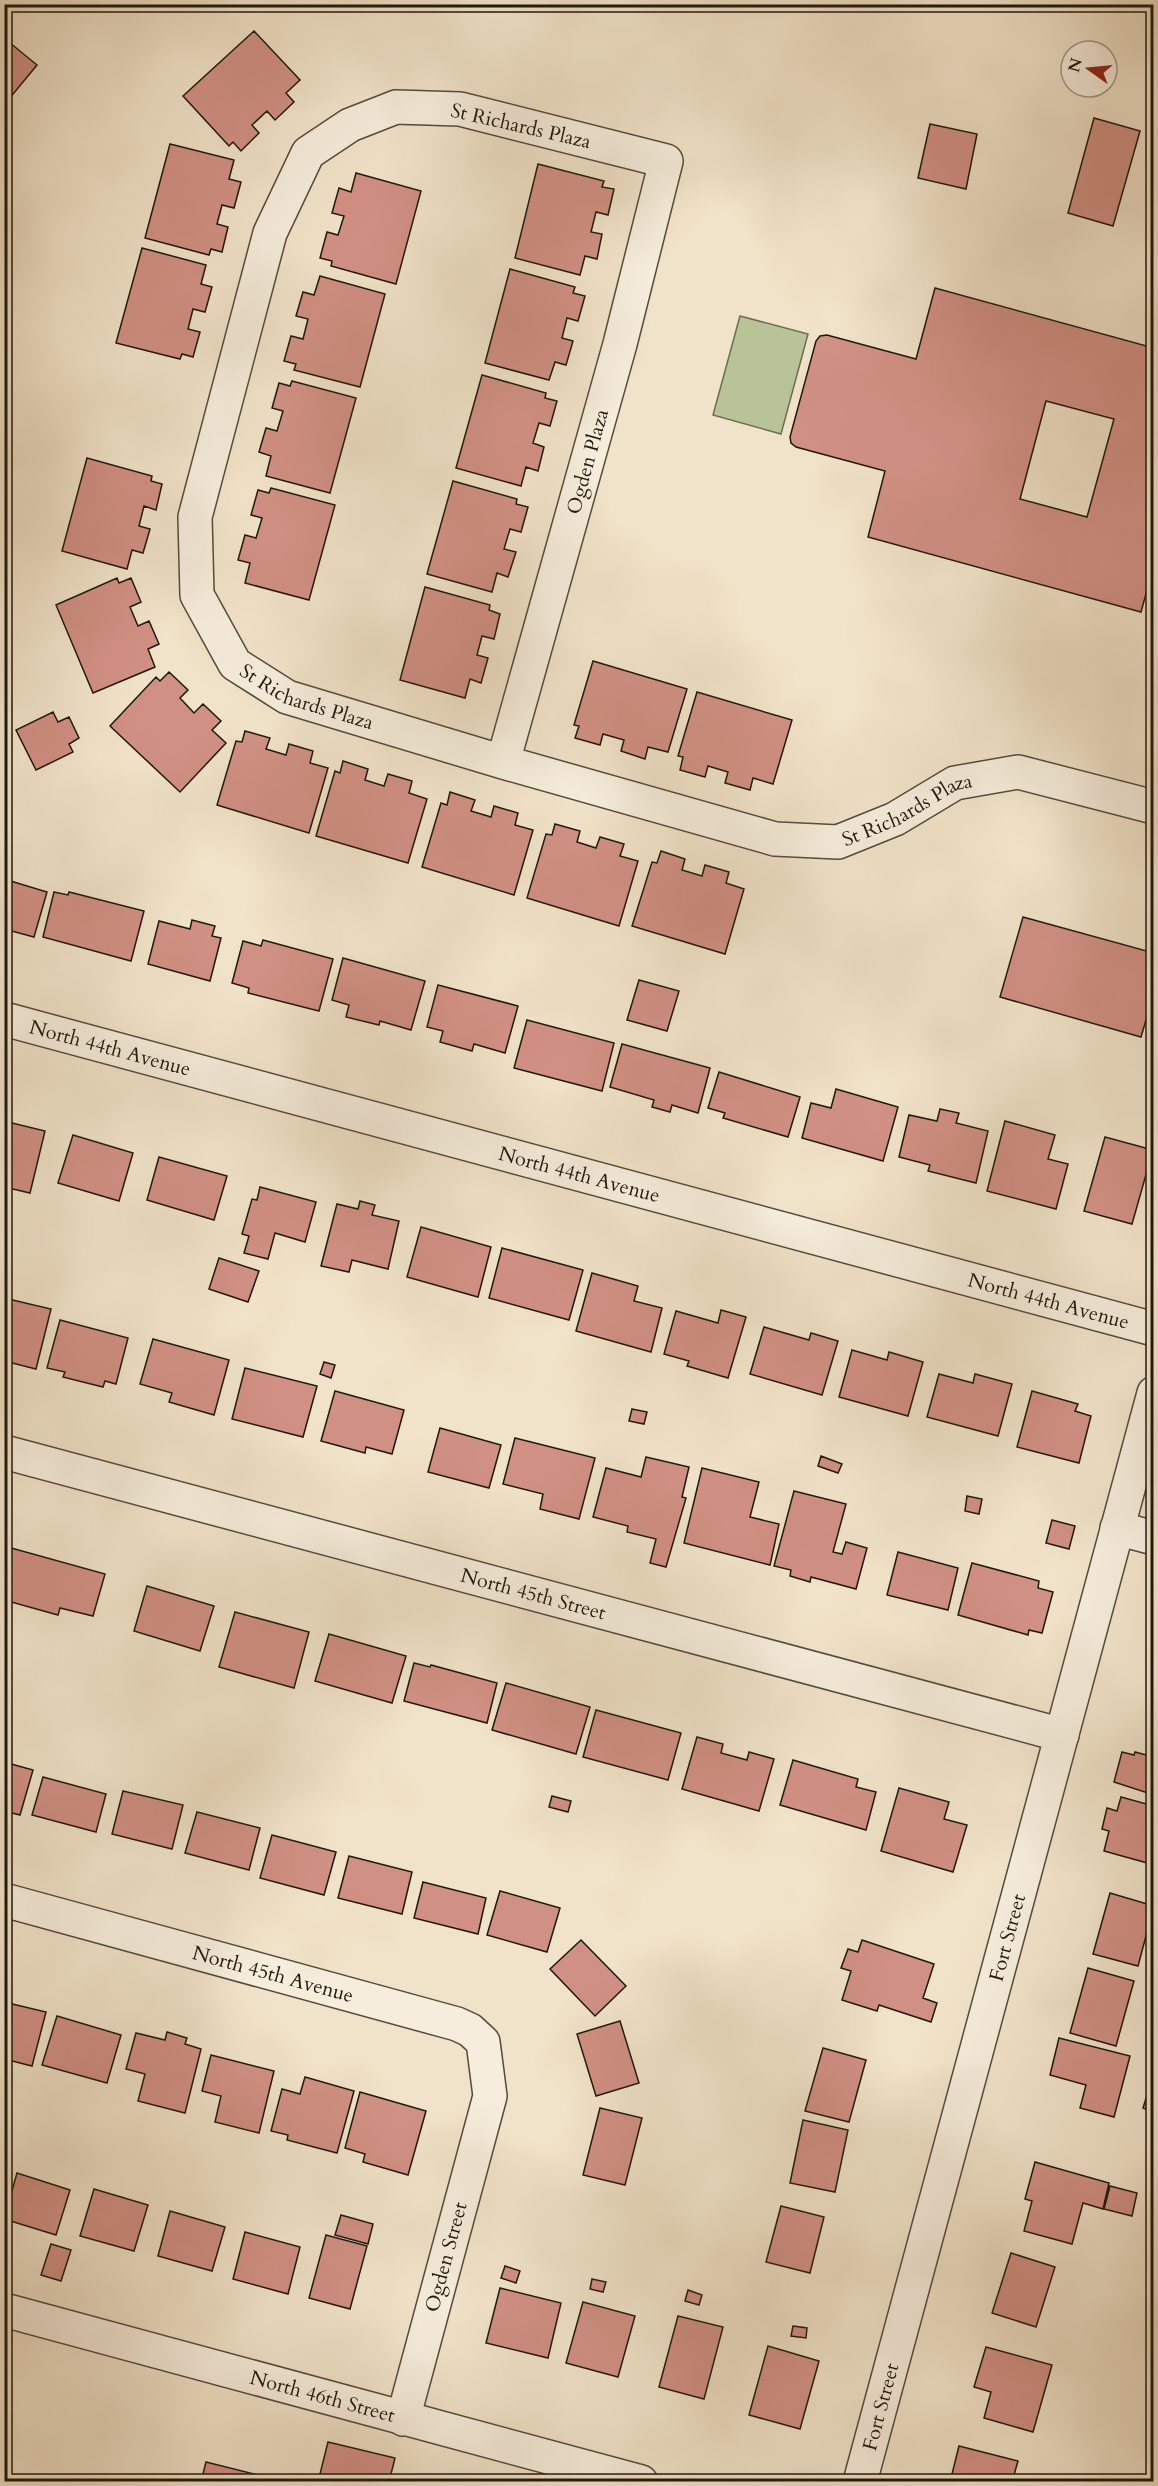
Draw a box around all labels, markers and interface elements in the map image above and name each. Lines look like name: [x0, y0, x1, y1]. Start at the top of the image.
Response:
north arrow: [1059, 39, 1119, 99]
text: N: [1063, 56, 1088, 75]
street label: St Richards Plaza: [448, 97, 594, 155]
street label: Ogden Plaza: [560, 405, 615, 517]
street label: St Richards Plaza: [235, 657, 377, 736]
street label: St Richards Plaza: [838, 767, 974, 853]
street label: North 44th Avenue: [27, 1013, 194, 1082]
street label: North 44th Avenue: [496, 1139, 663, 1209]
street label: North 44th Avenue: [965, 1266, 1132, 1335]
street label: North 45th Street: [458, 1561, 610, 1626]
street label: Fort Street: [982, 1890, 1032, 1984]
street label: North 45th Avenue: [190, 1939, 357, 2009]
street label: Ogden Street: [418, 2198, 474, 2315]
street label: Fort Street: [856, 2359, 905, 2453]
street label: North 46th Street: [247, 2364, 399, 2429]

